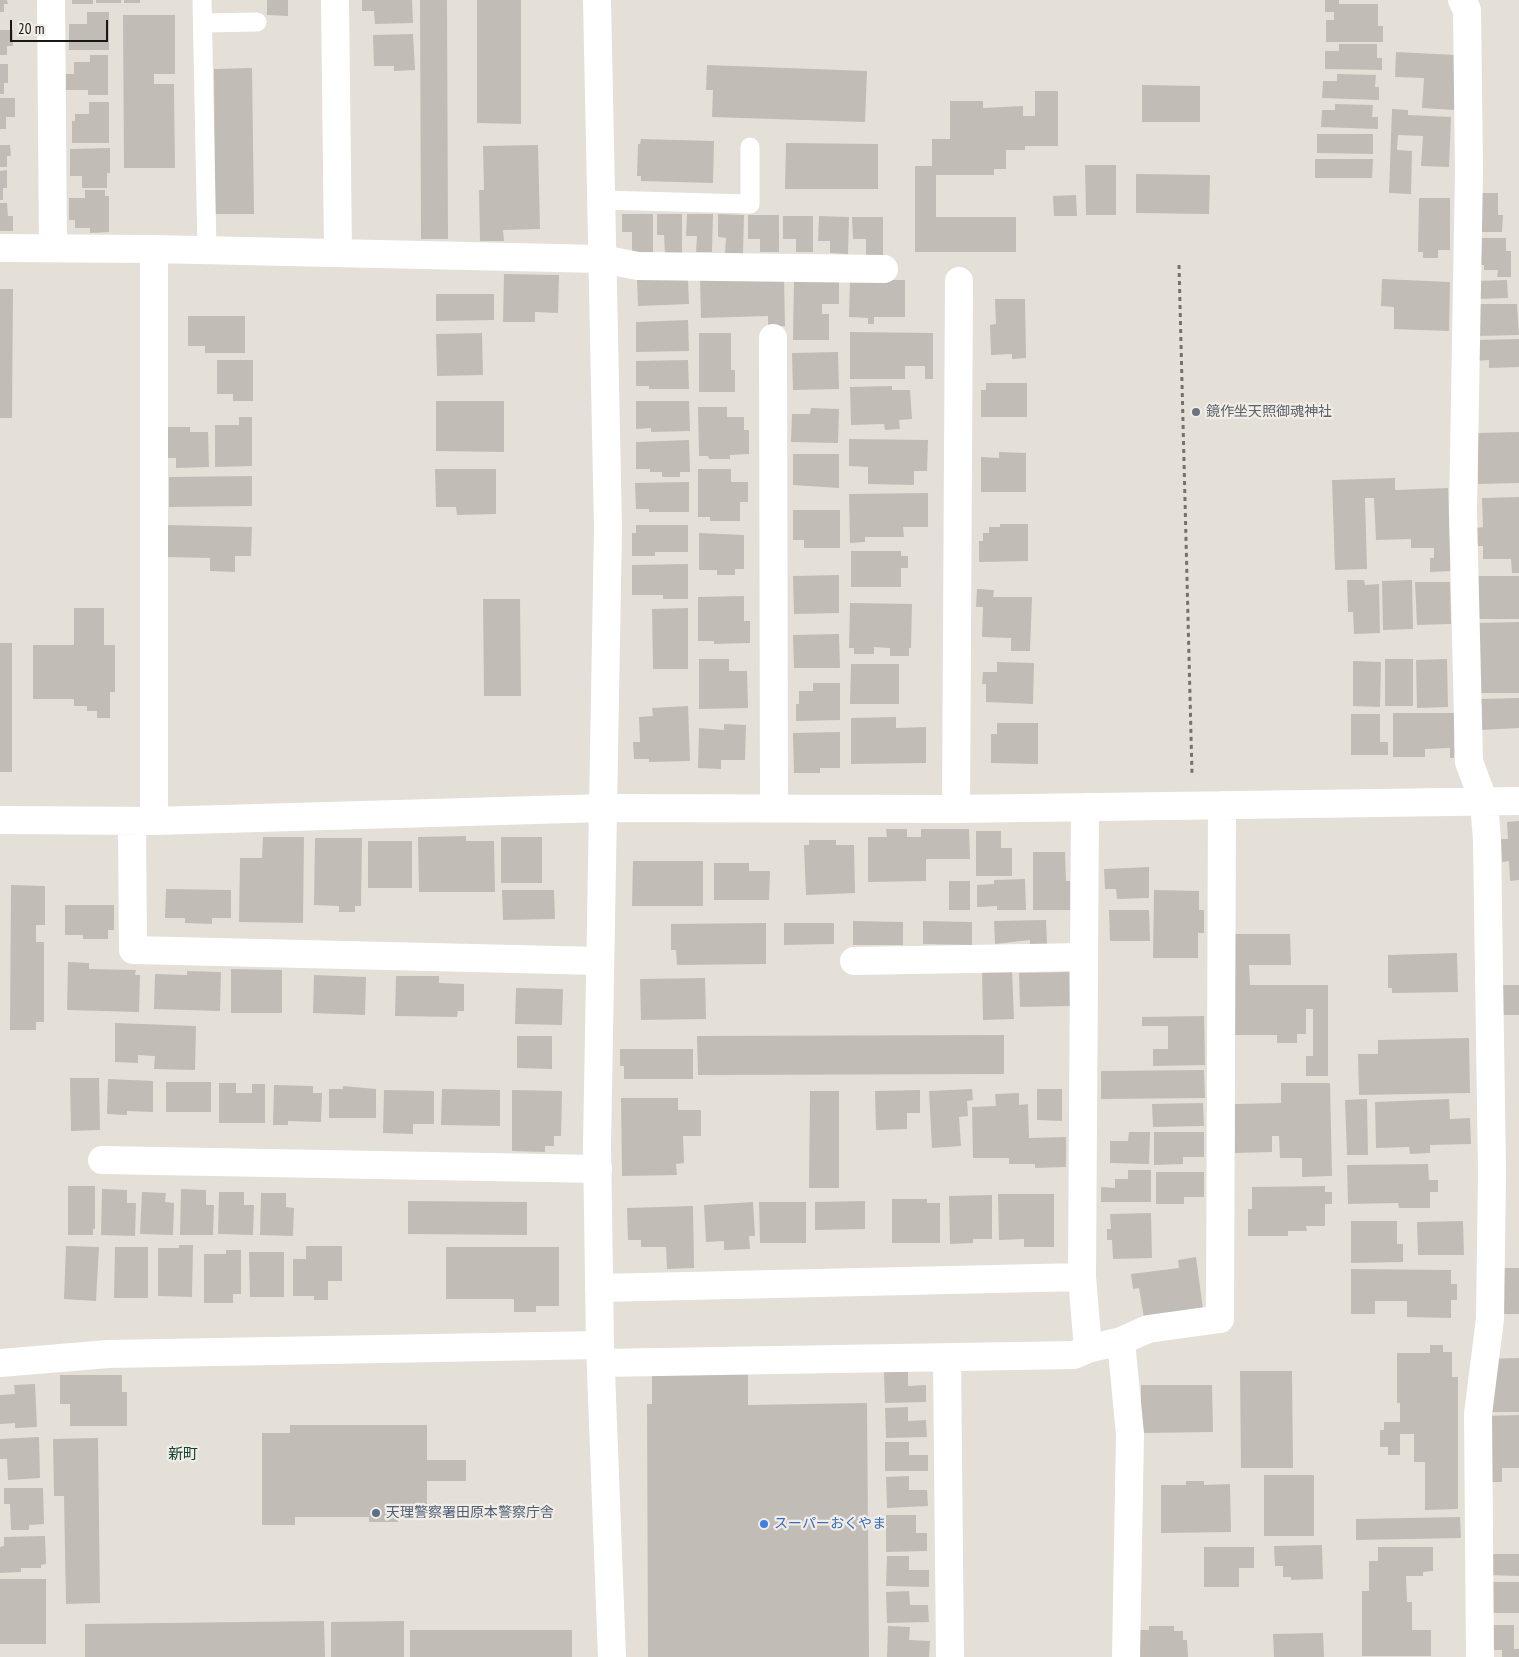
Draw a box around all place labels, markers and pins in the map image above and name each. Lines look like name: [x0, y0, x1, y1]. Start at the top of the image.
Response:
place label: 鏡作坐天照御魂神社: [1206, 404, 1332, 420]
marker: 鏡作坐天照御魂神社: [1190, 406, 1202, 418]
place label: 天理警察署田原本警察庁舎: [386, 1505, 554, 1521]
marker: 天理警察署田原本警察庁舎: [370, 1507, 382, 1519]
place label: スーパーおくやま: [774, 1516, 886, 1532]
marker: スーパーおくやま: [758, 1518, 770, 1530]

